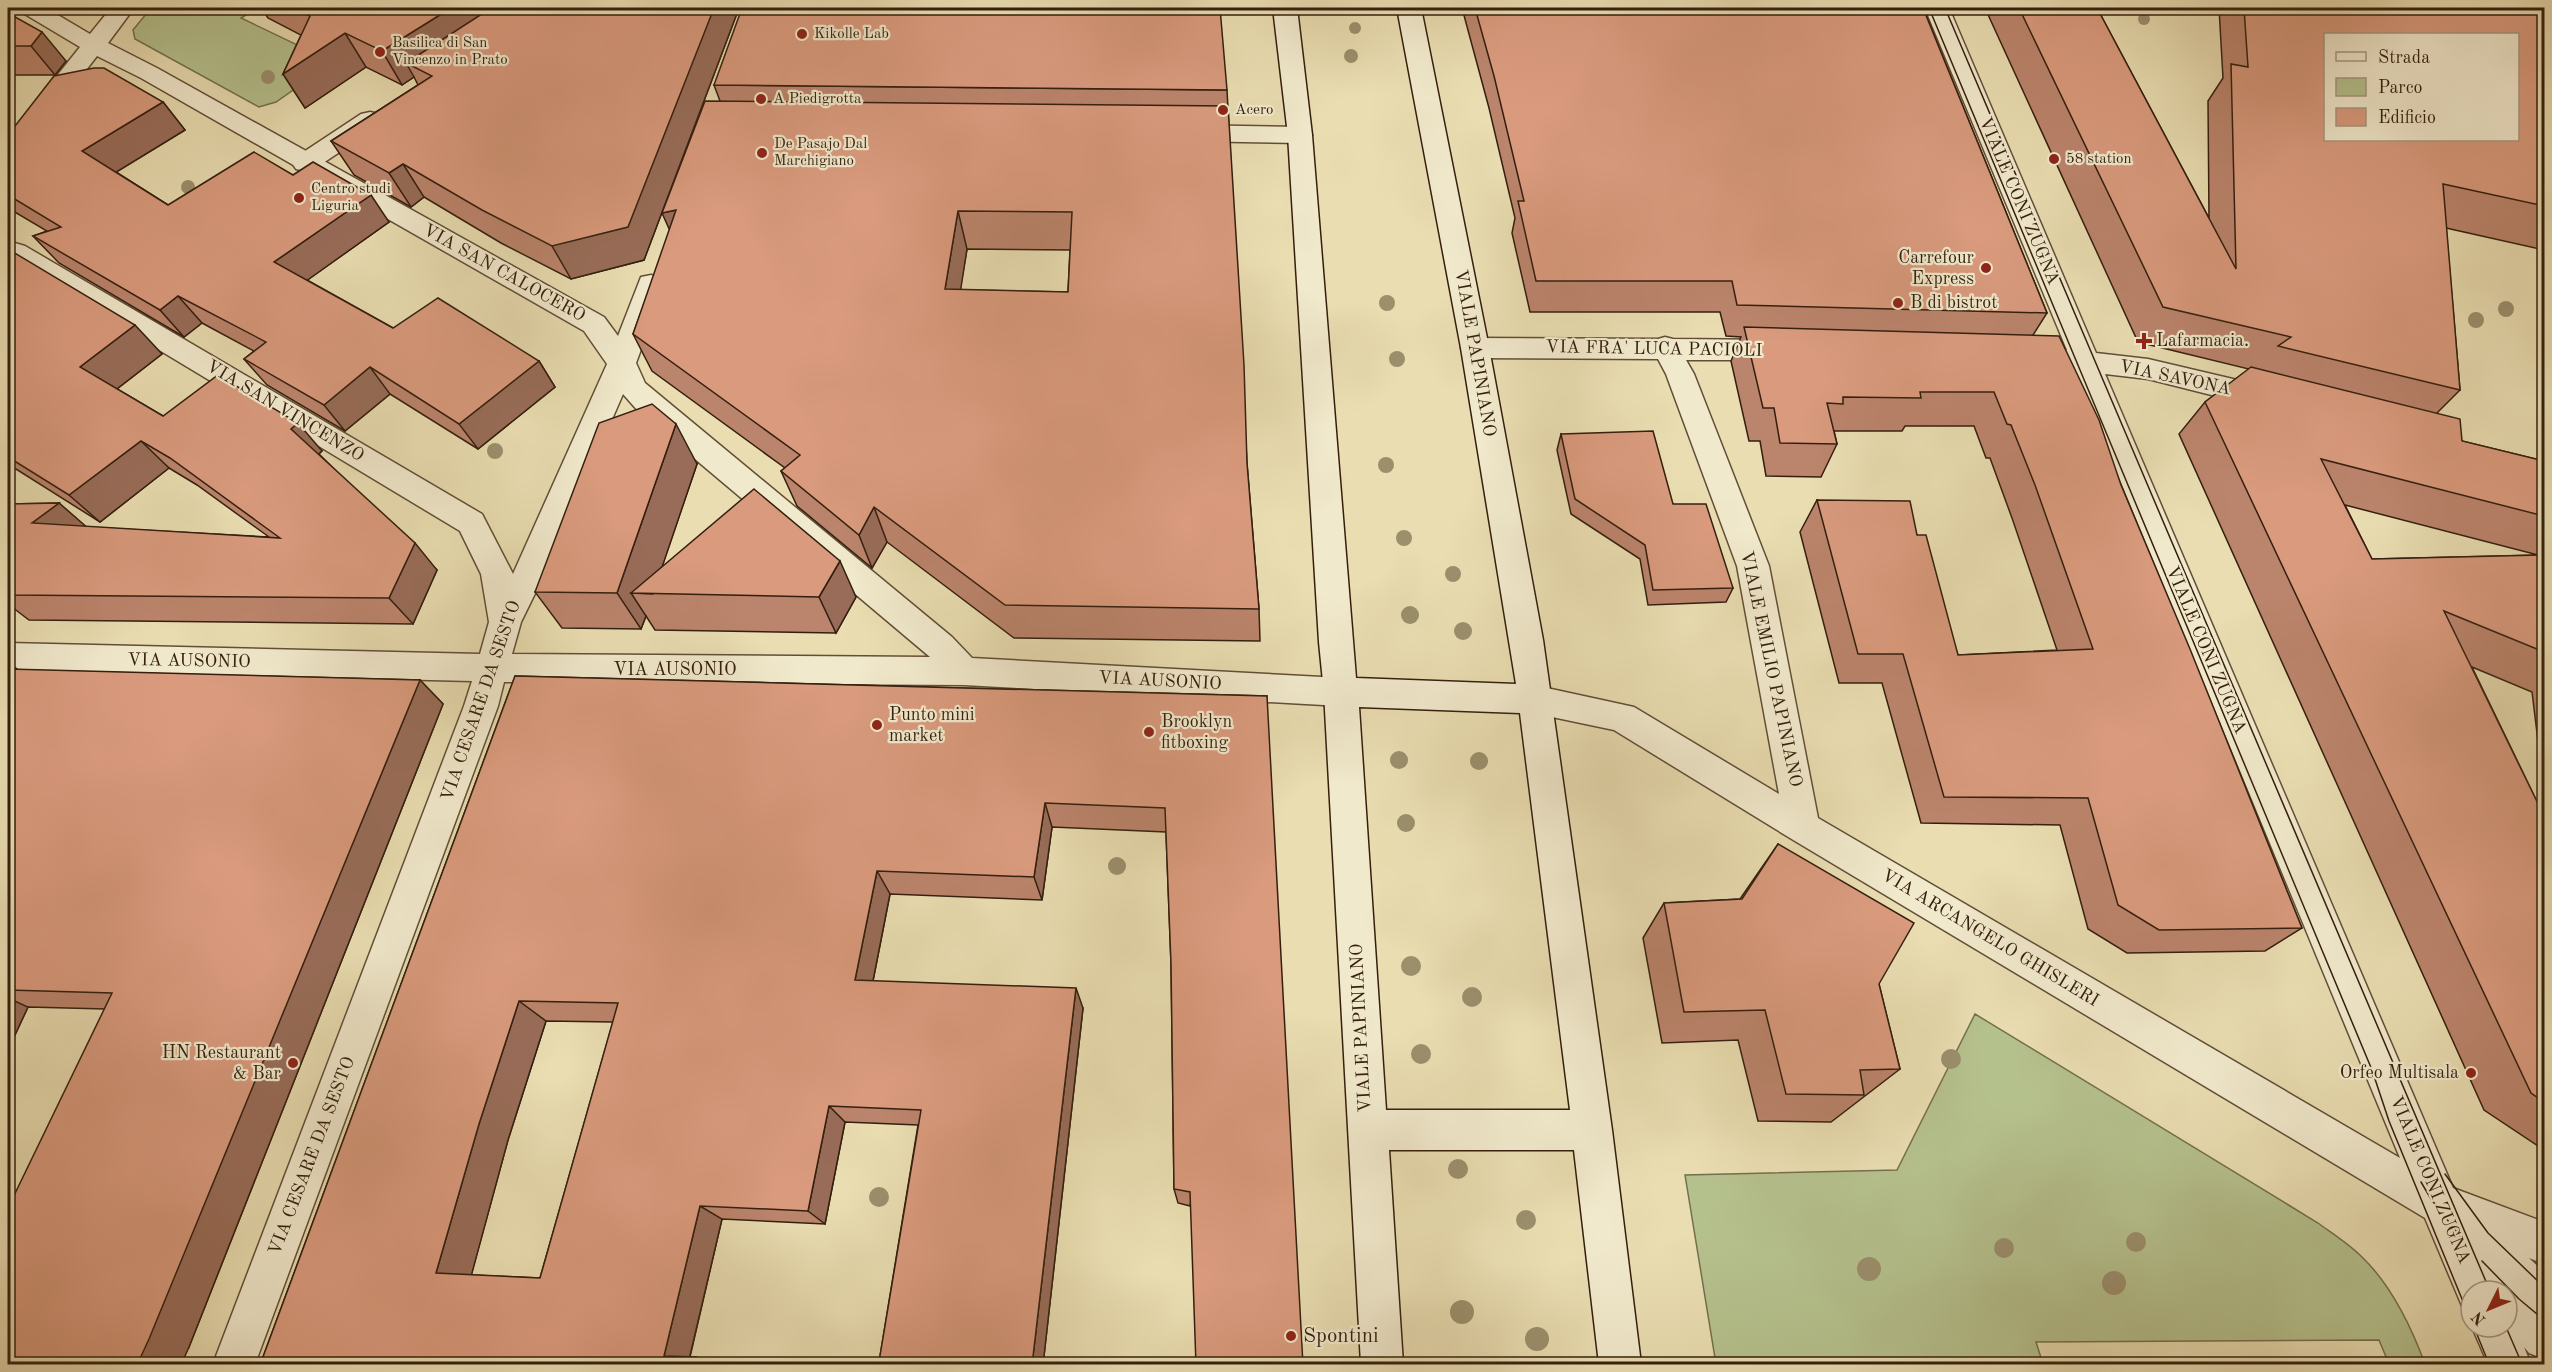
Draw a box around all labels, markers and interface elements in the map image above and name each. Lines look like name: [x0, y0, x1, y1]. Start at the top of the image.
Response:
marker: Kikolle Lab: [795, 27, 809, 41]
place label: Kikolle Lab: [814, 27, 889, 42]
legend: [2324, 33, 2519, 141]
place label: Basilica di San Vincenzo in Prato: [392, 36, 508, 68]
marker: Basilica di San Vincenzo in Prato: [373, 45, 387, 59]
text: Strada: [2378, 49, 2430, 67]
text: Parco: [2378, 79, 2423, 97]
marker: A Piedigrotta: [754, 92, 768, 106]
place label: A Piedigrotta: [773, 92, 862, 107]
marker: Acero: [1216, 103, 1230, 117]
place label: Acero: [1235, 103, 1274, 118]
text: Edificio: [2378, 109, 2436, 127]
street label: VIALE CONI ZUGNA: [1976, 115, 2063, 288]
place label: De Pasajo Dal Marchigiano: [774, 137, 867, 169]
marker: De Pasajo Dal Marchigiano: [755, 146, 769, 160]
marker: 58 station: [2047, 152, 2061, 166]
place label: 58 station: [2066, 152, 2132, 167]
place label: Centro studi Liguria: [311, 182, 391, 214]
marker: Centro studi Liguria: [292, 191, 306, 205]
street label: VIA SAN CALOCERO: [420, 221, 588, 325]
place label: Carrefour Express: [1898, 249, 1975, 288]
marker: Carrefour Express: [1979, 261, 1993, 275]
street label: VIALE PAPINIANO: [1451, 268, 1499, 438]
place label: B di bistrot: [1910, 294, 1998, 312]
marker: B di bistrot: [1891, 296, 1905, 310]
place label: Lafarmacia.: [2156, 332, 2249, 350]
marker: Lafarmacia.: [2137, 334, 2151, 348]
street label: VIA FRA' LUCA PACIOLI: [1545, 338, 1763, 360]
street label: VIA SAN VINCENZO: [203, 357, 367, 465]
street label: VIA SAVONA: [2118, 357, 2233, 399]
street label: VIALE EMILIO PAPINIANO: [1737, 549, 1805, 789]
street label: VIALE CONI ZUGNA: [2163, 564, 2250, 737]
street label: VIA CESARE DA SESTO: [438, 598, 524, 804]
street label: VIA AUSONIO: [127, 651, 251, 671]
street label: VIA AUSONIO: [613, 661, 737, 679]
street label: VIA AUSONIO: [1098, 669, 1222, 693]
place label: Punto mini market: [889, 706, 975, 745]
place label: Brooklyn fitboxing: [1161, 713, 1232, 752]
marker: Punto mini market: [870, 718, 884, 732]
marker: Brooklyn fitboxing: [1142, 725, 1156, 739]
street label: VIA ARCANGELO GHISLERI: [1878, 866, 2102, 1010]
street label: VIALE PAPINIANO: [1348, 943, 1374, 1113]
place label: HN Restaurant & Bar: [162, 1044, 282, 1083]
street label: VIA CESARE DA SESTO: [266, 1054, 358, 1258]
marker: HN Restaurant & Bar: [286, 1056, 300, 1070]
place label: Orfeo Multisala: [2340, 1064, 2459, 1082]
marker: Orfeo Multisala: [2464, 1066, 2478, 1080]
street label: VIALE CONI ZUGNA: [2387, 1094, 2474, 1267]
north arrow: [2459, 1279, 2519, 1339]
text: N: [2469, 1307, 2490, 1328]
place label: Spontini: [1303, 1326, 1379, 1347]
marker: Spontini: [1284, 1329, 1298, 1343]

